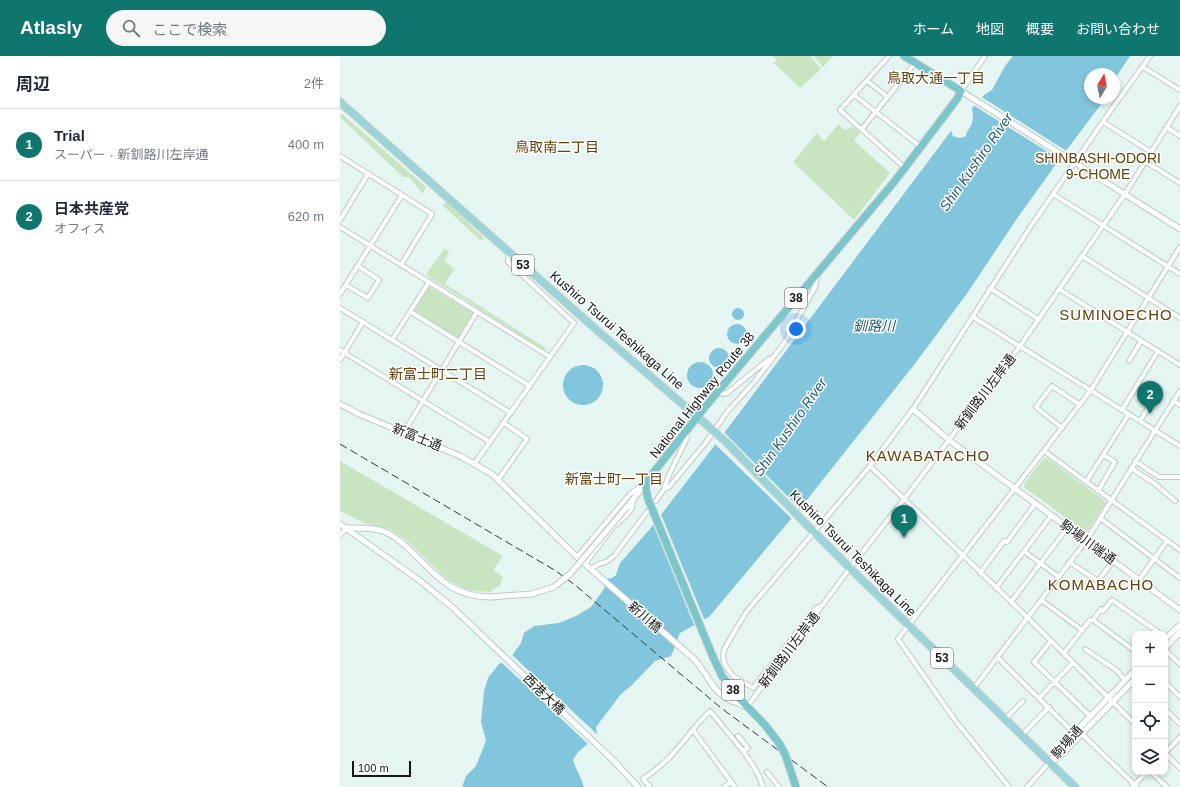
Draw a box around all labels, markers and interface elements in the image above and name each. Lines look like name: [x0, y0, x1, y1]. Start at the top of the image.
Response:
search box: [106, 10, 386, 46]
text: Atlasly: [20, 17, 82, 38]
icon: search: [120, 17, 142, 39]
text: ここで検索: [152, 21, 227, 38]
text: ホーム: [912, 21, 954, 37]
text: 地図: [976, 21, 1004, 37]
text: 概要: [1026, 21, 1054, 37]
text: お問い合わせ: [1076, 21, 1160, 37]
north arrow: [1084, 68, 1120, 104]
district label: 鳥取大通一丁目: [887, 70, 985, 86]
text: 周辺: [16, 75, 50, 94]
text: 2件: [304, 76, 324, 91]
water label: Shin Kushiro River: [936, 109, 1017, 214]
text: Trial: [54, 127, 85, 144]
text: 1: [25, 137, 33, 152]
text: 400 m: [288, 137, 324, 152]
district label: 鳥取南二丁目: [515, 139, 599, 155]
text: スーパー · 新釧路川左岸通: [54, 147, 208, 162]
district label: SHINBASHI-ODORI 9-CHOME: [1035, 150, 1161, 182]
text: 日本共産党: [54, 200, 129, 217]
text: 2: [25, 209, 33, 224]
text: 620 m: [288, 209, 324, 224]
text: オフィス: [54, 221, 106, 236]
road number: 53: [512, 255, 534, 275]
street label: Kushiro Tsurui Teshikaga Line: [547, 268, 687, 392]
road number: 38: [785, 288, 807, 308]
district label: SUMINOECHO: [1059, 306, 1173, 323]
water label: 釧路川: [853, 318, 897, 334]
your location: [786, 319, 806, 339]
street label: National Highway Route 38: [647, 329, 757, 461]
street label: 新釧路川左岸通: [952, 351, 1018, 433]
district label: 新富士町二丁目: [389, 366, 487, 382]
water label: Shin Kushiro River: [750, 374, 831, 479]
pin: 2: [1137, 381, 1163, 414]
street label: 新富士通: [390, 420, 444, 454]
district label: KAWABATACHO: [866, 447, 990, 464]
district label: 新富士町一丁目: [565, 471, 663, 487]
street label: Kushiro Tsurui Teshikaga Line: [787, 487, 919, 619]
pin: 1: [891, 505, 917, 538]
street label: 駒場川端通: [1057, 517, 1119, 567]
district label: KOMABACHO: [1048, 576, 1154, 593]
street label: 新川橋: [625, 599, 665, 635]
street label: 新釧路川左岸通: [756, 609, 822, 691]
map controls: [1132, 631, 1168, 775]
button: +: [1132, 631, 1168, 667]
road number: 53: [931, 648, 953, 668]
button: −: [1132, 667, 1168, 703]
street label: 西港大橋: [520, 671, 568, 717]
road number: 38: [722, 680, 744, 700]
button: locate: [1132, 703, 1168, 739]
street label: 駒場通: [1049, 722, 1085, 762]
button: layers: [1132, 739, 1168, 775]
scale bar: [352, 759, 411, 778]
text: 100 m: [358, 762, 389, 774]

